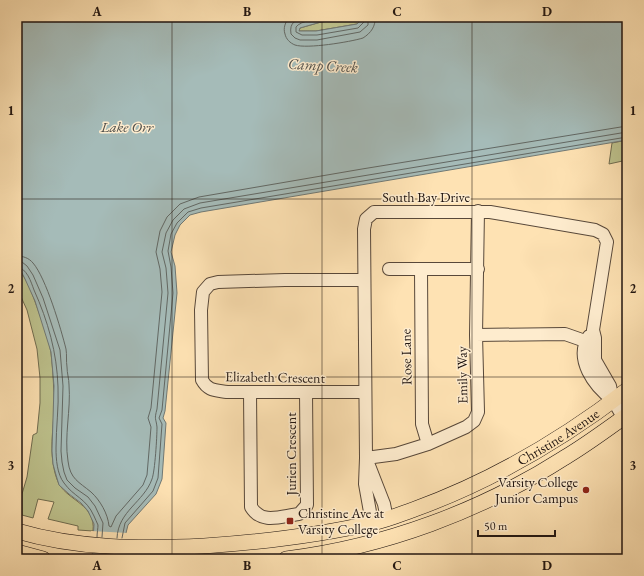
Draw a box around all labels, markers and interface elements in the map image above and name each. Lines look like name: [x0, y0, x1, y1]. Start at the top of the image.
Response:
text: A: [91, 3, 102, 20]
text: B: [243, 3, 251, 20]
text: C: [392, 3, 402, 20]
text: D: [542, 3, 552, 20]
water label: Camp Creek: [288, 54, 359, 76]
text: 1: [8, 102, 15, 119]
text: 1: [630, 102, 637, 119]
water label: Lake Orr: [100, 117, 155, 136]
street label: South Bay Drive: [382, 188, 470, 206]
text: 2: [8, 280, 15, 297]
text: 2: [630, 280, 637, 297]
street label: Rose Lane: [397, 328, 415, 385]
street label: Emily Way: [452, 345, 472, 404]
street label: Elizabeth Crescent: [225, 367, 326, 387]
street label: Christine Avenue: [514, 404, 603, 470]
street label: Jurien Crescent: [282, 412, 300, 497]
text: 3: [8, 457, 15, 474]
text: 3: [630, 457, 637, 474]
place label: Varsity College Junior Campus: [494, 473, 579, 507]
marker: Varsity College Junior Campus: [581, 485, 591, 495]
place label: Christine Ave at Varsity College: [298, 504, 385, 538]
scale bar: [478, 512, 555, 538]
marker: Christine Ave at Varsity College: [285, 516, 295, 526]
text: 50 m: [484, 518, 508, 534]
text: A: [91, 557, 102, 574]
text: B: [243, 557, 251, 574]
text: C: [392, 557, 402, 574]
text: D: [542, 557, 552, 574]

